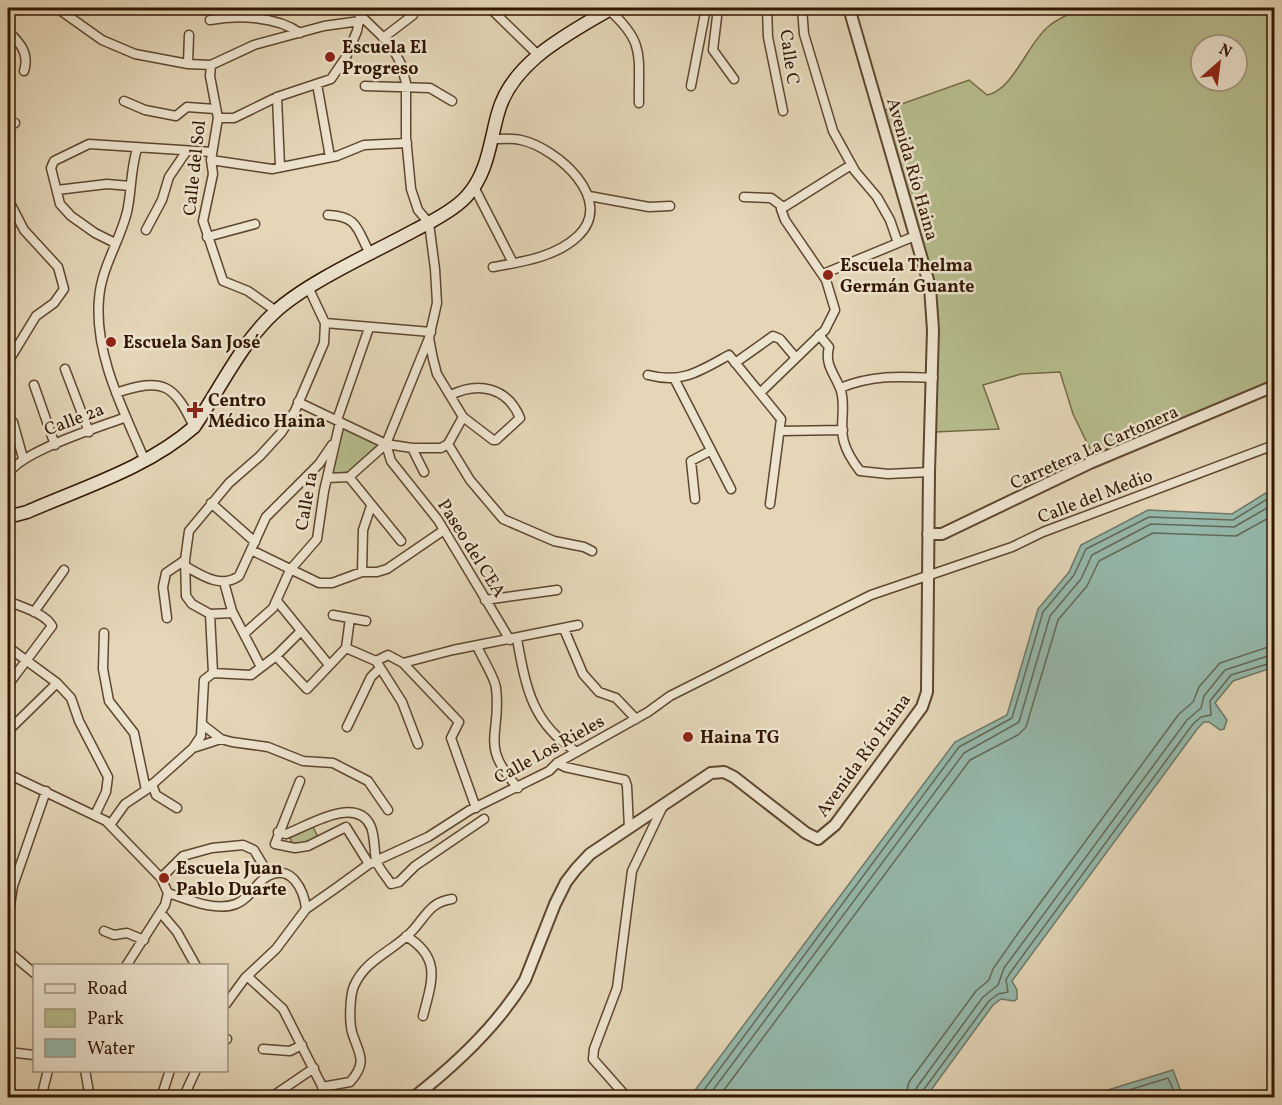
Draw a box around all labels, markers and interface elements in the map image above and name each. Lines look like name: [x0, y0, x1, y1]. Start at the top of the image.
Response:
street label: Calle C: [772, 28, 805, 86]
north arrow: [1189, 33, 1249, 93]
place label: Escuela El Progreso: [342, 36, 427, 82]
text: N: [1215, 39, 1236, 64]
marker: Escuela El Progreso: [323, 50, 337, 64]
street label: Avenida Río Haina: [879, 95, 944, 243]
street label: Calle del Sol: [178, 119, 213, 217]
place label: Escuela Thelma Germán Guante: [840, 254, 975, 300]
marker: Escuela Thelma Germán Guante: [821, 268, 835, 282]
place label: Escuela San José: [123, 331, 260, 356]
marker: Escuela San José: [104, 335, 118, 349]
place label: Centro Médico Haina: [208, 389, 326, 435]
street label: Calle 2a: [41, 398, 108, 443]
street label: Carretera La Cartonera: [1007, 400, 1183, 497]
marker: Centro Médico Haina: [186, 401, 204, 419]
street label: Calle del Medio: [1034, 464, 1157, 531]
street label: Calle 1a: [290, 470, 325, 533]
street label: Paseo del CEA: [431, 495, 511, 603]
street label: Avenida Río Haina: [811, 689, 918, 823]
street label: Calle Los Rieles: [490, 710, 609, 791]
place label: Haina TG: [700, 726, 780, 751]
marker: Haina TG: [681, 730, 695, 744]
place label: Escuela Juan Pablo Duarte: [176, 857, 287, 903]
marker: Escuela Juan Pablo Duarte: [157, 871, 171, 885]
legend: [33, 964, 228, 1072]
text: Road: [87, 977, 128, 1002]
text: Park: [87, 1007, 124, 1032]
text: Water: [87, 1037, 135, 1062]

